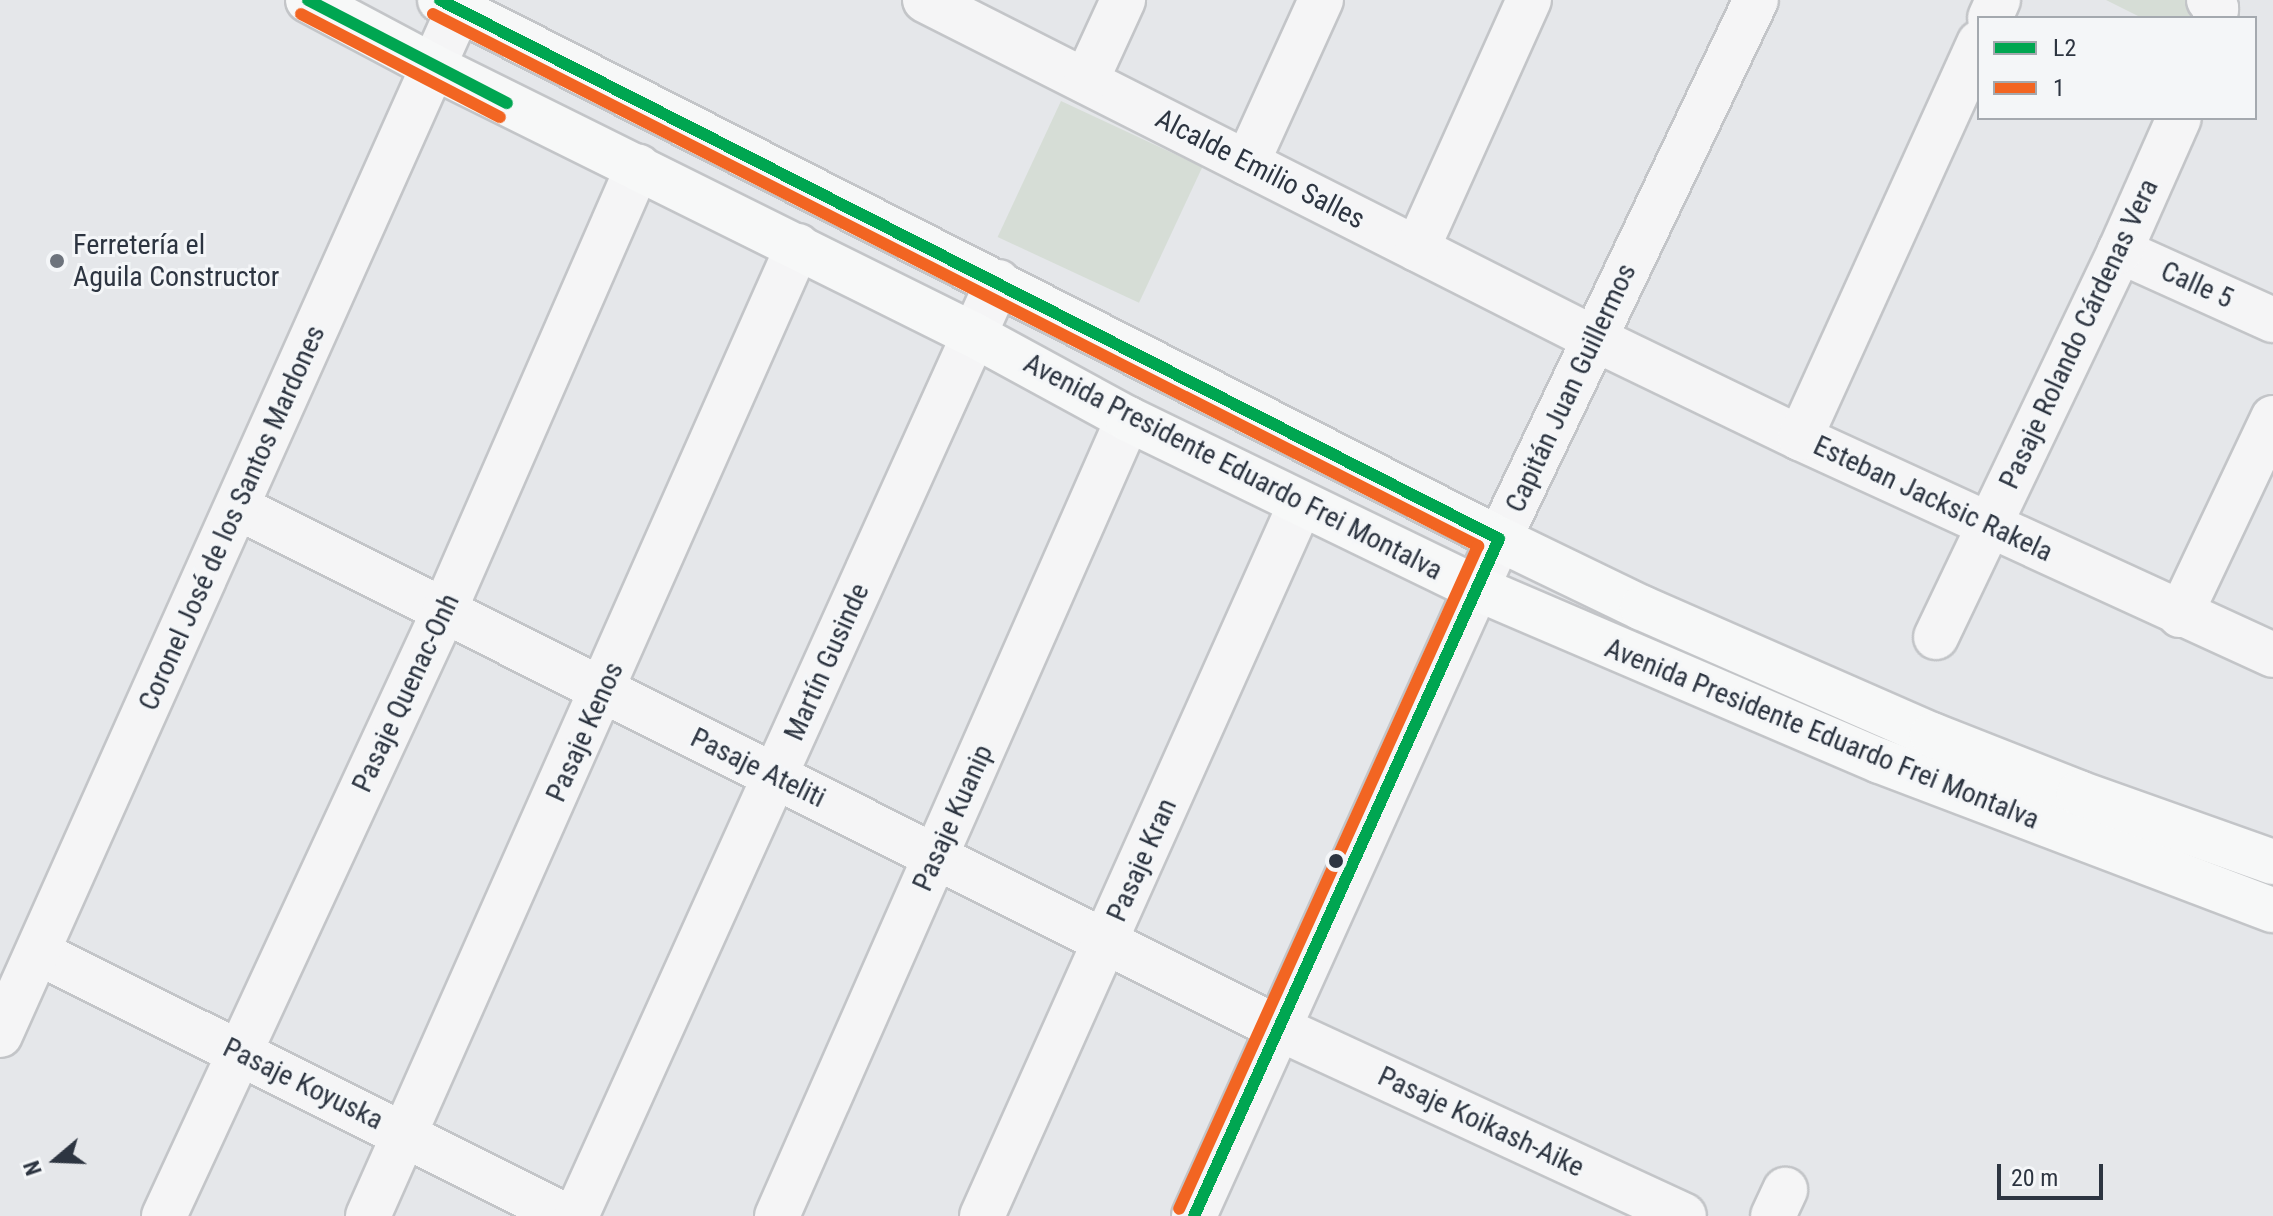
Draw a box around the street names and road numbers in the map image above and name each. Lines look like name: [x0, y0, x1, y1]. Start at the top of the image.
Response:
street label: Alcalde Emilio Salles: [1150, 102, 1370, 236]
street label: Pasaje Rolando Cárdenas Vera: [1992, 174, 2166, 494]
street label: Calle 5: [2156, 254, 2238, 316]
street label: Capitán Juan Guillermos: [1499, 258, 1643, 518]
street label: Coronel José de los Santos Mardones: [132, 320, 332, 716]
street label: Avenida Presidente Eduardo Frei Montalva: [1018, 346, 1448, 588]
street label: Esteban Jacksic Rakela: [1808, 429, 2058, 569]
street label: Martín Gusinde: [777, 578, 877, 746]
street label: Pasaje Quenac-Onh: [345, 588, 467, 798]
street label: Avenida Presidente Eduardo Frei Montalva: [1600, 631, 2044, 837]
street label: Pasaje Kenos: [539, 657, 631, 807]
street label: Pasaje Ateliti: [685, 721, 831, 815]
street label: Pasaje Kuanip: [906, 740, 1000, 896]
street label: Pasaje Kran: [1100, 793, 1184, 927]
street label: Pasaje Koyuska: [218, 1031, 388, 1137]
street label: Pasaje Koikash-Aike: [1373, 1060, 1589, 1184]

